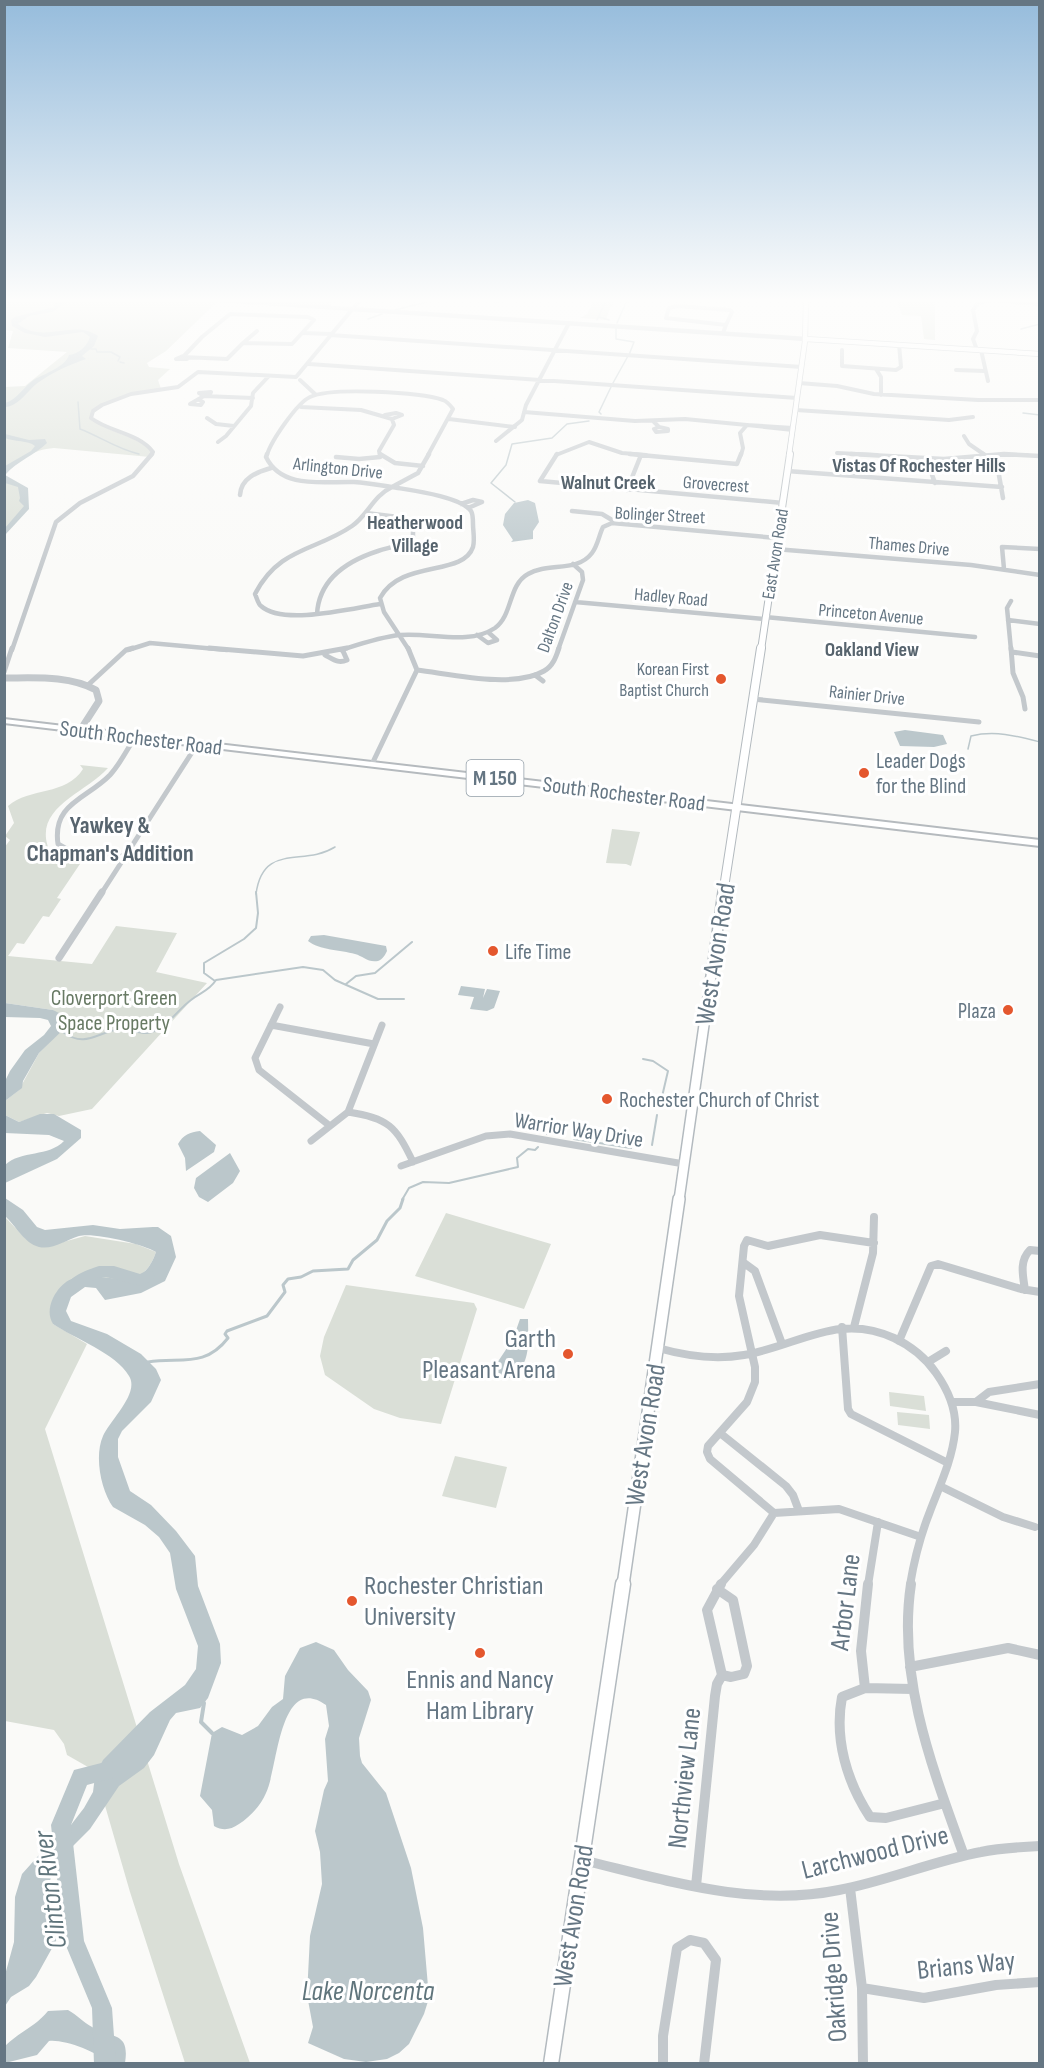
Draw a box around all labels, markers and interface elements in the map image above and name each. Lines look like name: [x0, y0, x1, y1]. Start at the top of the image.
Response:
street label: Arlington Drive: [291, 453, 384, 484]
district label: Vistas Of Rochester Hills: [832, 454, 1006, 478]
district label: Walnut Creek: [561, 471, 656, 495]
street label: Grovecrest: [682, 472, 750, 497]
street label: Bolinger Street: [614, 503, 706, 528]
street label: East Avon Road: [758, 507, 793, 601]
district label: Heatherwood Village: [367, 511, 463, 558]
street label: Thames Drive: [868, 532, 950, 561]
street label: Dalton Drive: [533, 579, 578, 655]
street label: Hadley Road: [633, 584, 709, 611]
street label: Princeton Avenue: [817, 599, 924, 630]
district label: Oakland View: [825, 638, 919, 662]
place label: Korean First Baptist Church: [619, 659, 710, 701]
marker: Korean First Baptist Church: [714, 672, 728, 686]
street label: Rainier Drive: [828, 681, 906, 710]
street label: South Rochester Road: [58, 715, 223, 762]
place label: Leader Dogs for the Blind: [876, 748, 966, 800]
road number: M 150: [466, 760, 524, 796]
marker: Leader Dogs for the Blind: [857, 766, 871, 780]
street label: South Rochester Road: [541, 771, 706, 818]
district label: Yawkey & Chapman's Addition: [26, 811, 194, 868]
street label: West Avon Road: [689, 881, 743, 1028]
place label: Life Time: [505, 939, 571, 966]
marker: Life Time: [486, 944, 500, 958]
park label: Cloverport Green Space Property: [51, 985, 177, 1037]
place label: Plaza: [958, 998, 996, 1025]
marker: Plaza: [1001, 1003, 1015, 1017]
place label: Rochester Church of Christ: [619, 1087, 819, 1114]
marker: Rochester Church of Christ: [600, 1092, 614, 1106]
street label: Warrior Way Drive: [512, 1107, 645, 1154]
place label: Garth Pleasant Arena: [422, 1323, 556, 1386]
marker: Garth Pleasant Arena: [561, 1347, 575, 1361]
street label: West Avon Road: [619, 1362, 673, 1509]
street label: Arbor Lane: [824, 1552, 868, 1653]
place label: Rochester Christian University: [364, 1570, 544, 1633]
marker: Rochester Christian University: [345, 1594, 359, 1608]
marker: Ennis and Nancy Ham Library: [473, 1646, 487, 1660]
place label: Ennis and Nancy Ham Library: [406, 1664, 554, 1727]
street label: Northview Lane: [662, 1706, 708, 1850]
street label: Larchwood Drive: [799, 1819, 952, 1887]
water label: Clinton River: [27, 1828, 74, 1951]
street label: West Avon Road: [547, 1843, 601, 1990]
street label: Oakridge Drive: [813, 1911, 855, 2043]
street label: Brians Way: [916, 1945, 1017, 1987]
water label: Lake Norcenta: [302, 1975, 435, 2008]

